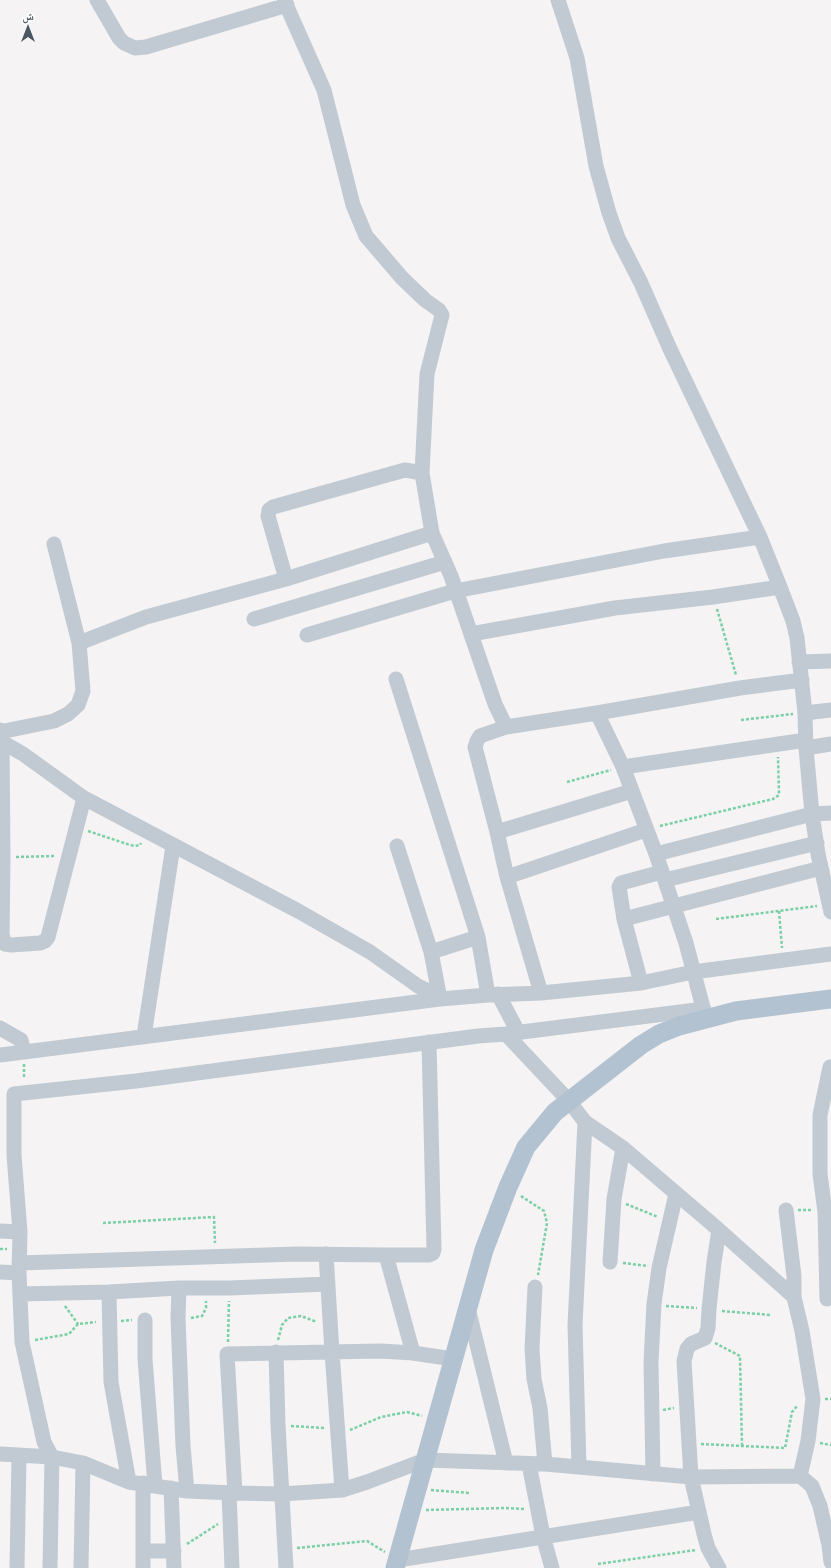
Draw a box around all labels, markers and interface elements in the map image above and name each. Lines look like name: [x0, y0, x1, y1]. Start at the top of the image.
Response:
north arrow: [8, 8, 48, 48]
text: ش: [22, 9, 34, 22]

